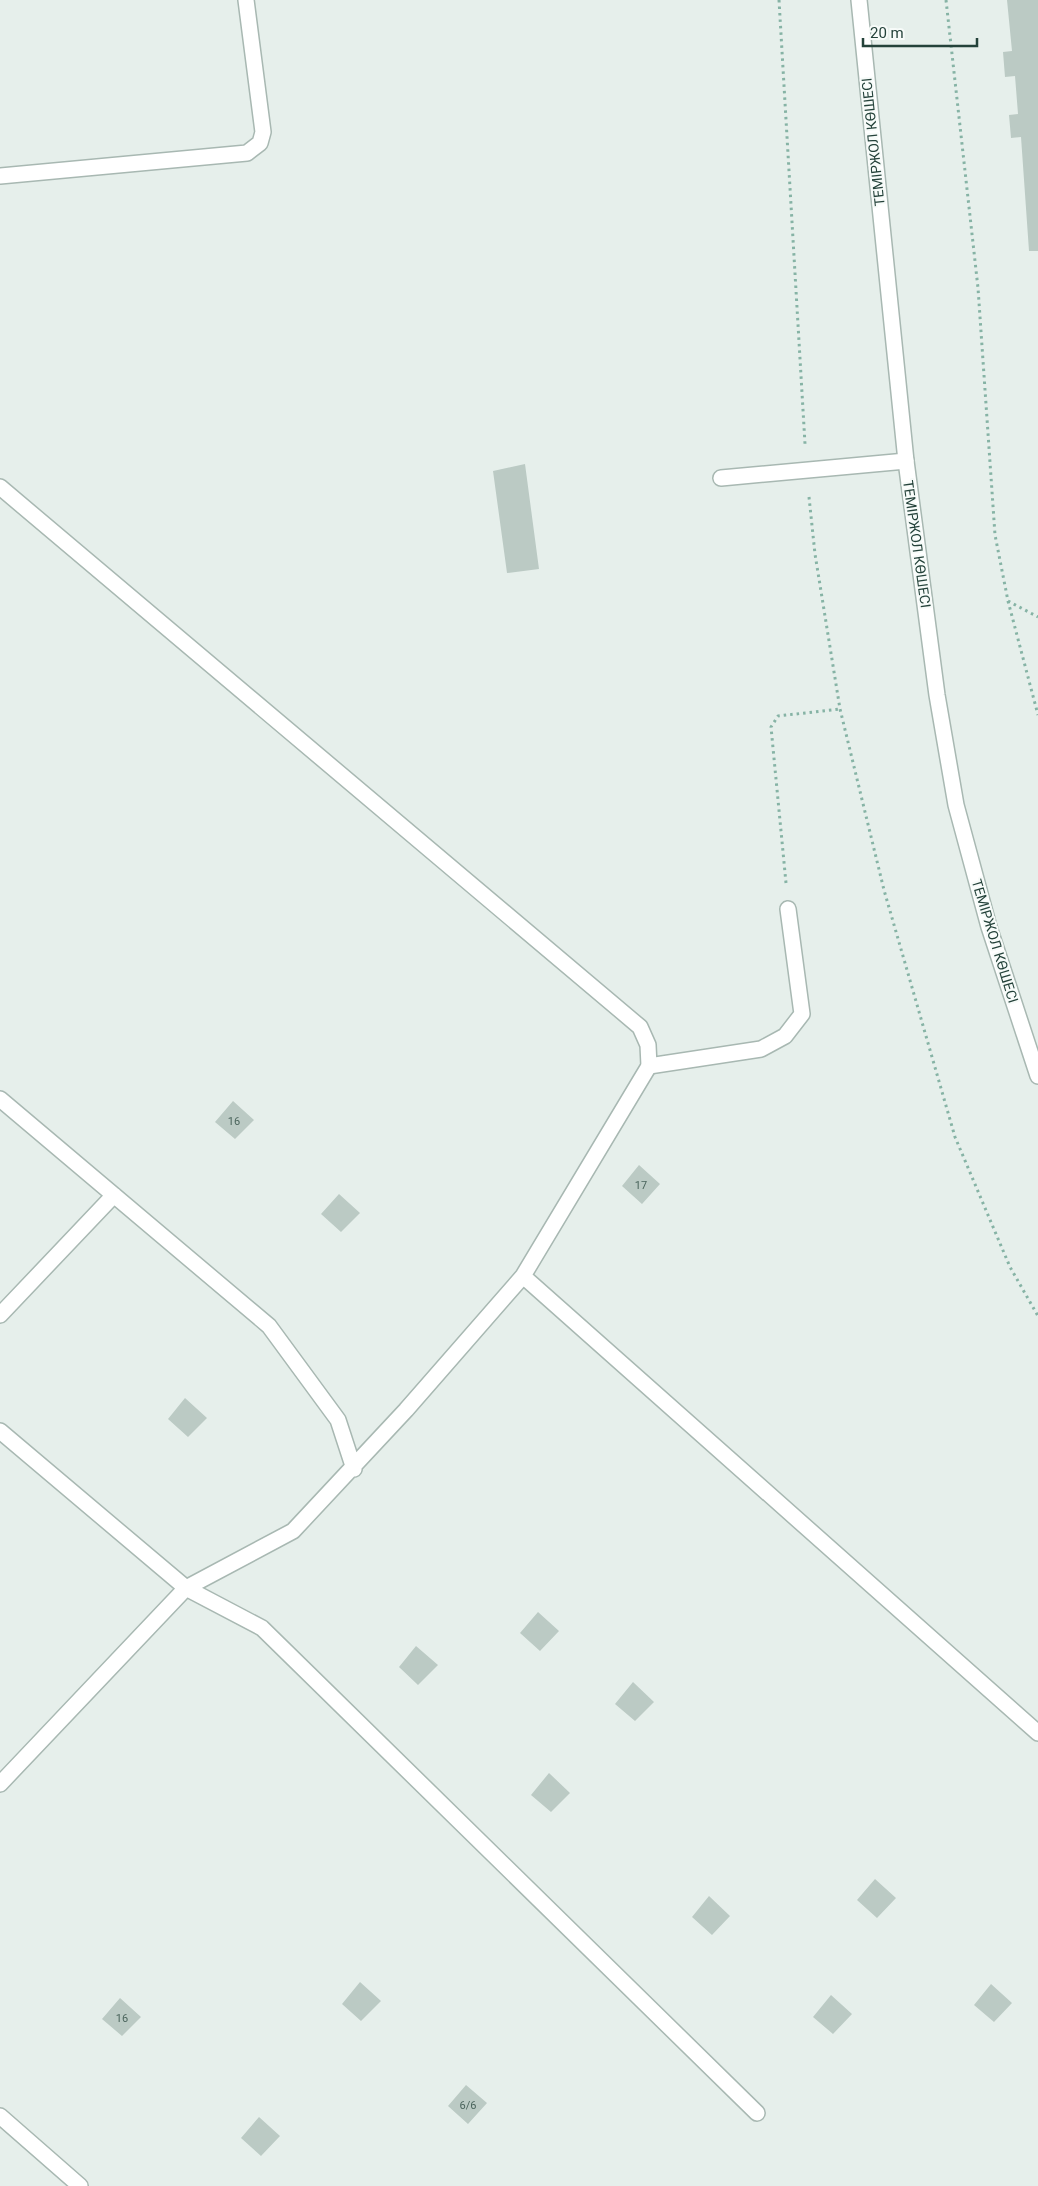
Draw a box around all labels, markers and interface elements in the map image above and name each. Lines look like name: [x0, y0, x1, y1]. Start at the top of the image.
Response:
scale bar: [863, 15, 977, 47]
text: 20 m: [870, 24, 904, 42]
street label: ТЕМІРЖОЛ КӨШЕСІ: [858, 77, 888, 207]
street label: ТЕМІРЖОЛ КӨШЕСІ: [900, 479, 934, 609]
street label: ТЕМІРЖОЛ КӨШЕСІ: [969, 877, 1021, 1005]
house number: 16: [228, 1115, 240, 1128]
house number: 17: [635, 1179, 647, 1192]
house number: 16: [116, 2012, 128, 2025]
house number: 6/6: [460, 2099, 476, 2112]

